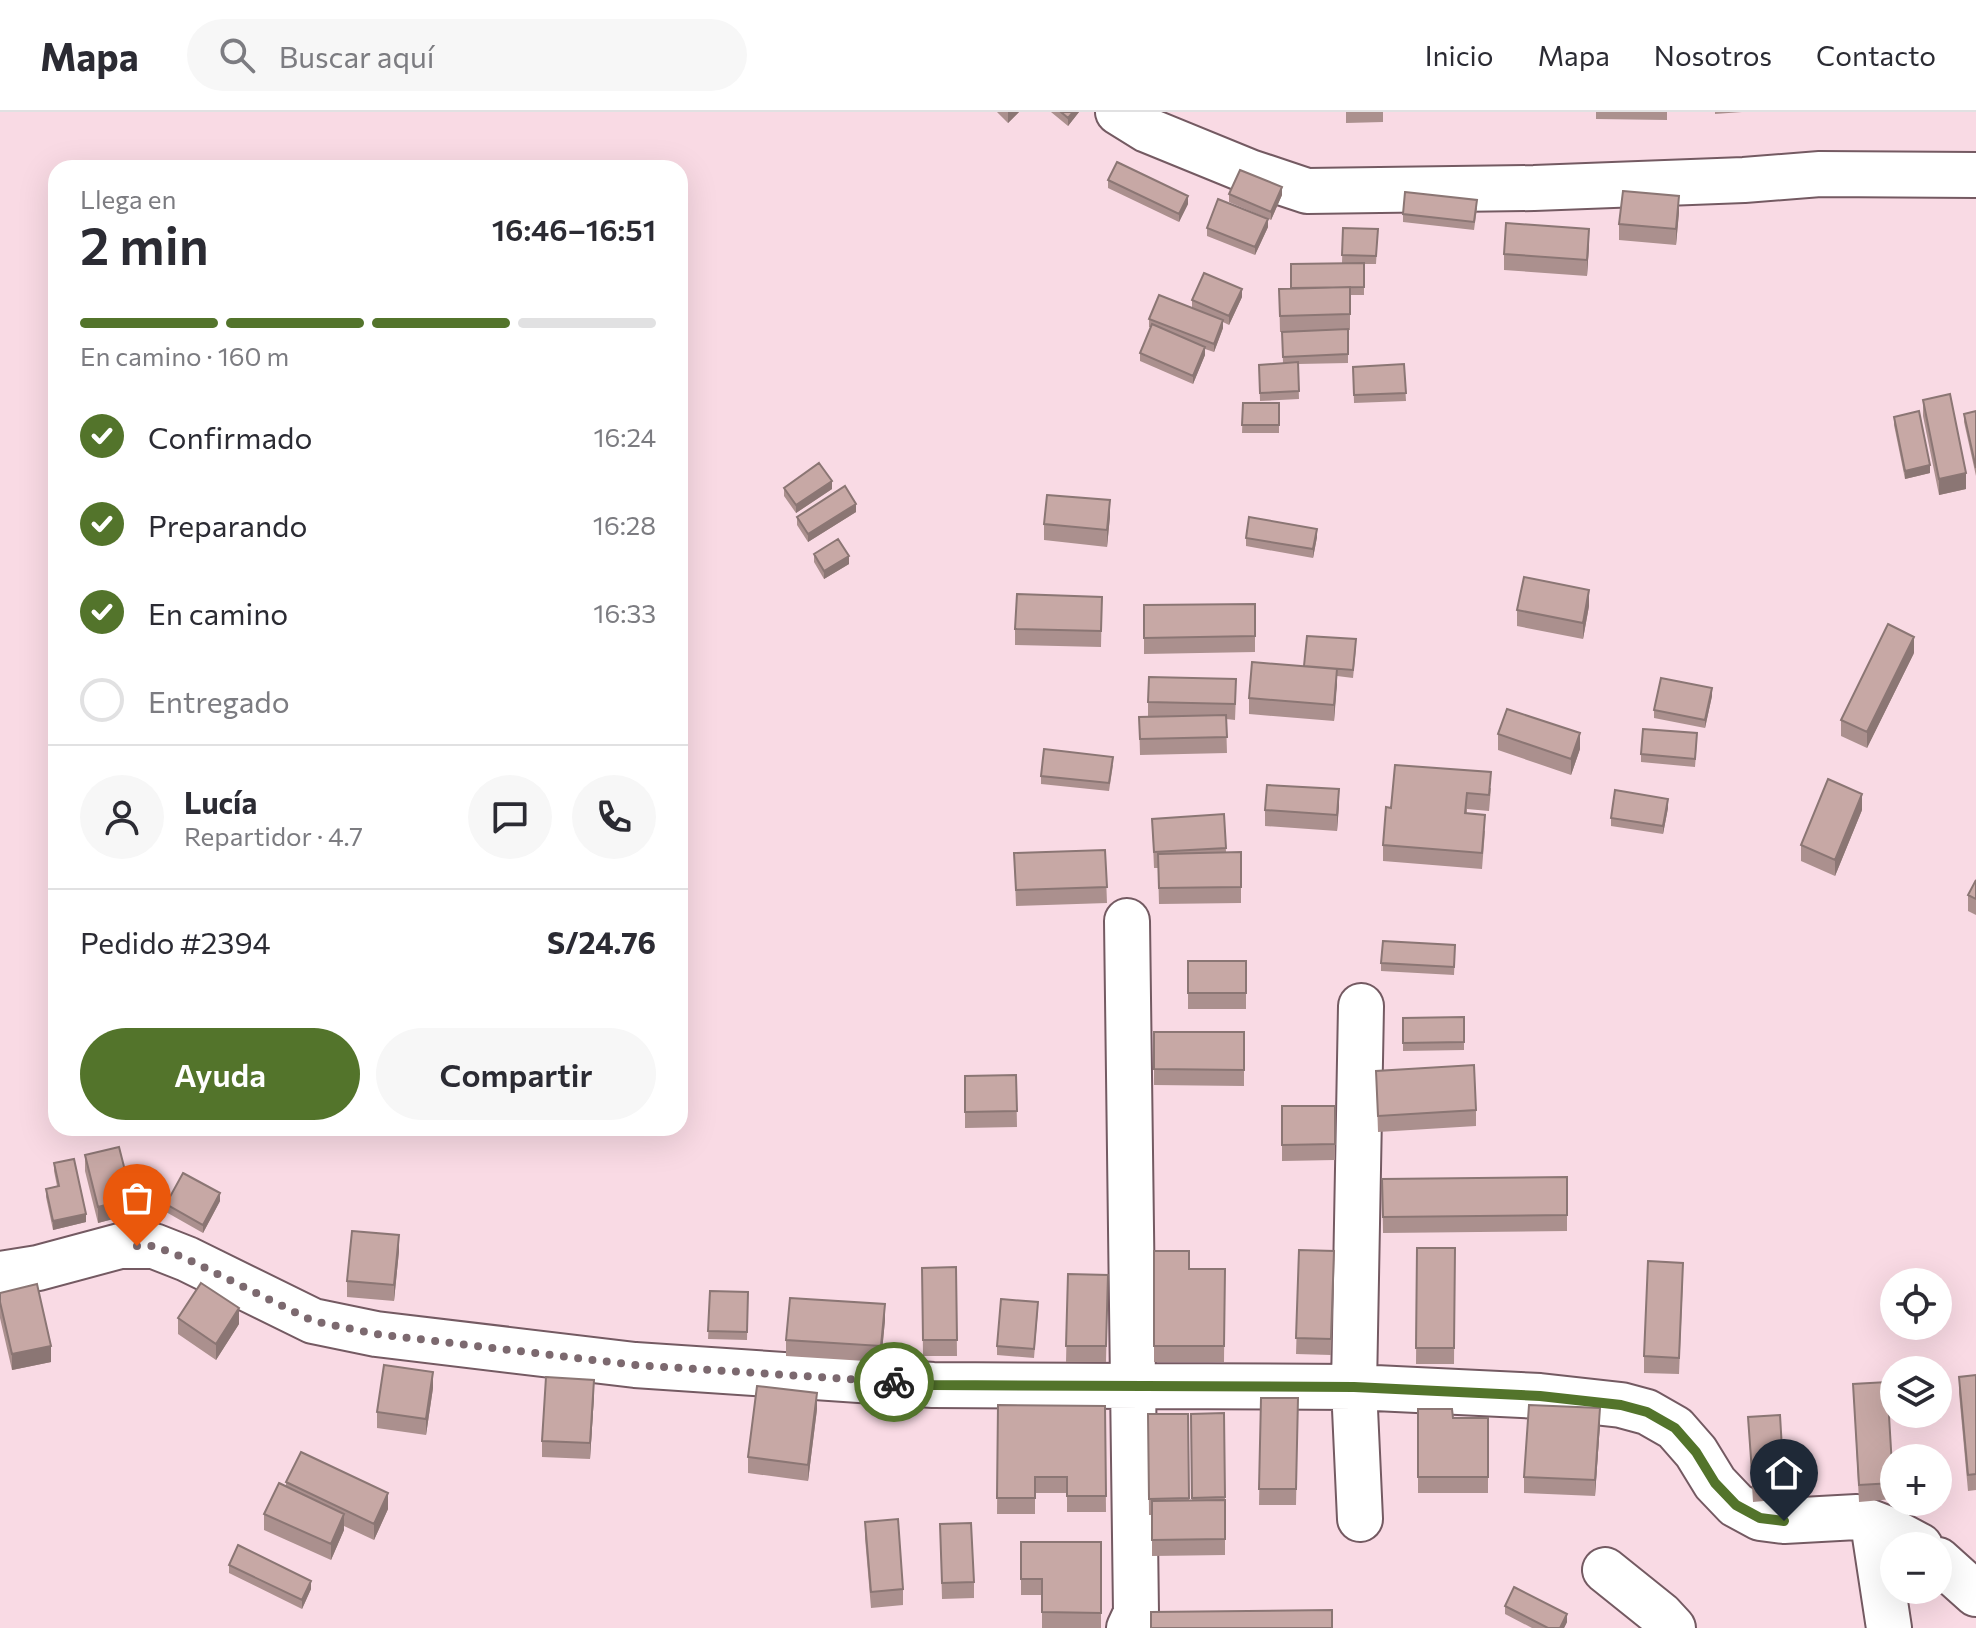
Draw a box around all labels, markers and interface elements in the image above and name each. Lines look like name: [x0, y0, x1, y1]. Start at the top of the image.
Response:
search box: [187, 19, 747, 91]
text: Mapa: [40, 32, 139, 79]
icon: search: [215, 33, 259, 77]
text: Buscar aquí: [279, 37, 435, 74]
text: Inicio: [1425, 38, 1493, 72]
text: Mapa: [1537, 38, 1610, 72]
text: Nosotros: [1654, 38, 1772, 72]
text: Contacto: [1816, 38, 1936, 72]
text: Llega en: [80, 183, 176, 214]
text: 16:46–16:51: [492, 210, 656, 247]
text: 2 min: [80, 212, 209, 276]
text: En camino · 160 m: [80, 340, 289, 371]
icon: check: [80, 414, 124, 458]
text: Confirmado: [148, 418, 312, 455]
text: 16:24: [593, 421, 656, 452]
icon: check: [80, 502, 124, 546]
text: Preparando: [148, 506, 307, 543]
text: 16:28: [593, 509, 656, 540]
icon: check: [80, 590, 124, 634]
text: En camino: [148, 594, 288, 631]
text: 16:33: [593, 597, 656, 628]
text: Entregado: [148, 682, 290, 719]
button: person: [80, 775, 164, 859]
button: chat: [468, 775, 552, 859]
button: phone: [572, 775, 656, 859]
text: Lucía: [184, 783, 257, 820]
text: Repartidor · 4.7: [184, 820, 363, 851]
text: Pedido #2394: [80, 923, 271, 960]
text: S/24.76: [547, 923, 656, 960]
button: Ayuda: [80, 1028, 360, 1120]
button: Compartir: [376, 1028, 656, 1120]
pin: [103, 1164, 171, 1246]
icon: bag: [115, 1176, 159, 1220]
map controls: [1880, 1268, 1952, 1604]
button: locate: [1880, 1268, 1952, 1340]
courier: [854, 1342, 934, 1422]
button: layers: [1880, 1356, 1952, 1428]
icon: bike: [872, 1360, 916, 1404]
pin: [1750, 1439, 1818, 1521]
button: +: [1880, 1444, 1952, 1516]
icon: home: [1762, 1451, 1806, 1495]
button: −: [1880, 1532, 1952, 1604]

